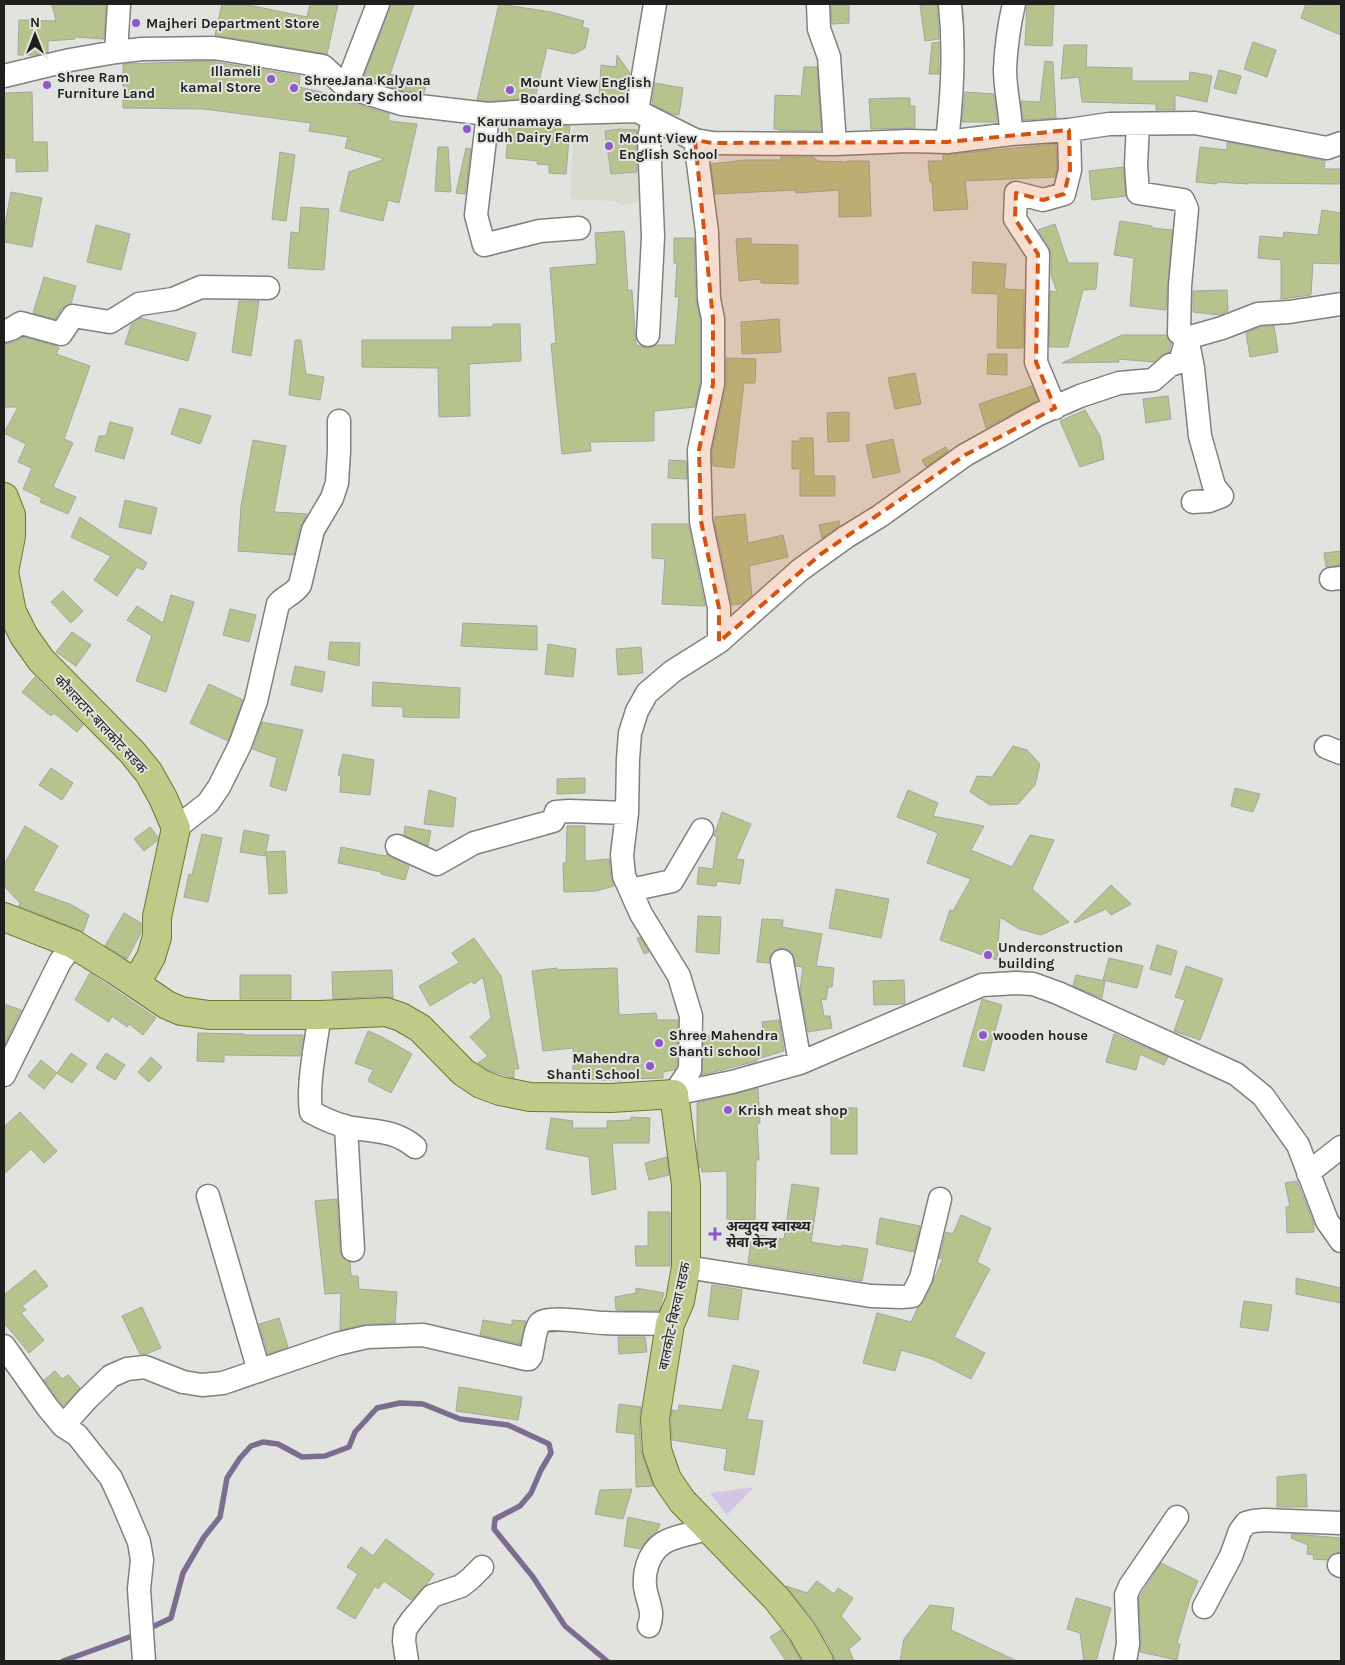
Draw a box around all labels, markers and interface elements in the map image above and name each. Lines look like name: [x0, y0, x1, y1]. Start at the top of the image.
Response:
north arrow: [10, 10, 60, 60]
text: N: [30, 14, 40, 31]
place label: Majheri Department Store: [146, 15, 319, 32]
marker: Majheri Department Store: [130, 17, 142, 29]
place label: Illameli kamal Store: [180, 63, 261, 96]
place label: Shree Ram Furniture Land: [57, 69, 155, 102]
place label: ShreeJana Kalyana Secondary School: [304, 72, 431, 105]
marker: Illameli kamal Store: [265, 73, 277, 85]
place label: Mount View English Boarding School: [520, 74, 651, 107]
marker: Shree Ram Furniture Land: [41, 79, 53, 91]
marker: ShreeJana Kalyana Secondary School: [288, 82, 300, 94]
marker: Mount View English Boarding School: [504, 84, 516, 96]
place label: Karunamaya Dudh Dairy Farm: [477, 113, 589, 146]
marker: Karunamaya Dudh Dairy Farm: [461, 123, 473, 135]
place label: Mount View English School: [619, 130, 718, 163]
marker: Mount View English School: [603, 140, 615, 152]
street label: कौशलटार-बालकोट सडक: [51, 672, 151, 777]
place label: Underconstruction building: [998, 939, 1123, 972]
marker: Underconstruction building: [982, 949, 994, 961]
place label: Shree Mahendra Shanti school: [669, 1027, 778, 1060]
place label: wooden house: [993, 1027, 1088, 1044]
marker: wooden house: [977, 1029, 989, 1041]
marker: Shree Mahendra Shanti school: [653, 1037, 665, 1049]
place label: Mahendra Shanti School: [547, 1050, 640, 1083]
marker: Mahendra Shanti School: [644, 1060, 656, 1072]
place label: Krish meat shop: [738, 1102, 847, 1119]
marker: Krish meat shop: [722, 1104, 734, 1116]
place label: अव्युदय स्वास्थ्य सेवा केन्द्र: [726, 1218, 812, 1251]
marker: अव्युदय स्वास्थ्य सेवा केन्द्र: [708, 1227, 722, 1241]
street label: बालकोट-बिरुवा सडक: [655, 1260, 694, 1372]

